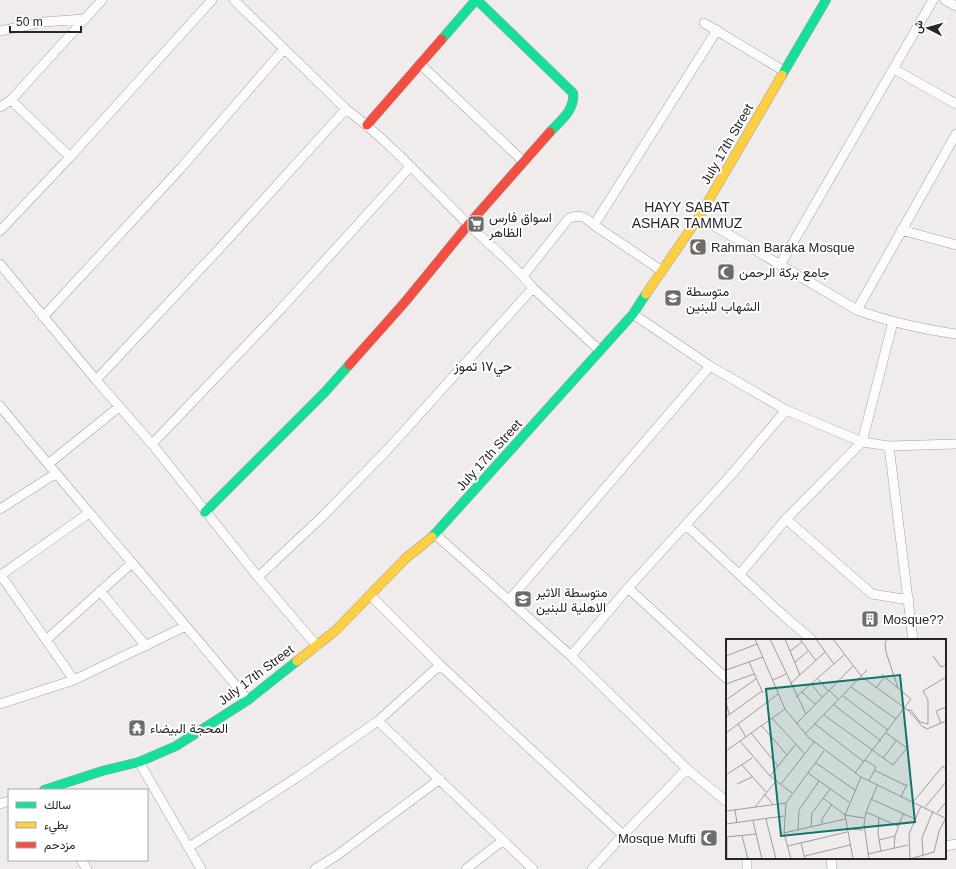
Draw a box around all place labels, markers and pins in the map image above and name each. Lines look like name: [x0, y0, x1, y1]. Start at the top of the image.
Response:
place label: اسواق فارس الظاهر: [488, 210, 552, 241]
supermarket icon: اسواق فارس الظاهر: [466, 214, 486, 234]
mosque icon: Rahman Baraka Mosque: [688, 237, 708, 257]
place label: Rahman Baraka Mosque: [711, 240, 855, 255]
mosque icon: جامع بركة الرحمن: [716, 262, 736, 282]
place label: جامع بركة الرحمن: [739, 265, 830, 282]
place label: متوسطة الشهاب للبنين: [686, 284, 760, 315]
school or university icon: متوسطة الشهاب للبنين: [663, 288, 683, 308]
place label: متوسطة الاثير الاهلية للبنين: [535, 585, 607, 616]
school or university icon: متوسطة الاثير الاهلية للبنين: [513, 589, 533, 609]
building icon: Mosque??: [860, 609, 880, 629]
place label: Mosque??: [883, 612, 944, 627]
temple icon: المحجة البيضاء: [127, 718, 147, 738]
place label: المحجة البيضاء: [150, 721, 228, 736]
mosque icon: Mosque Mufti: [699, 828, 719, 848]
place label: Mosque Mufti: [618, 831, 696, 846]

